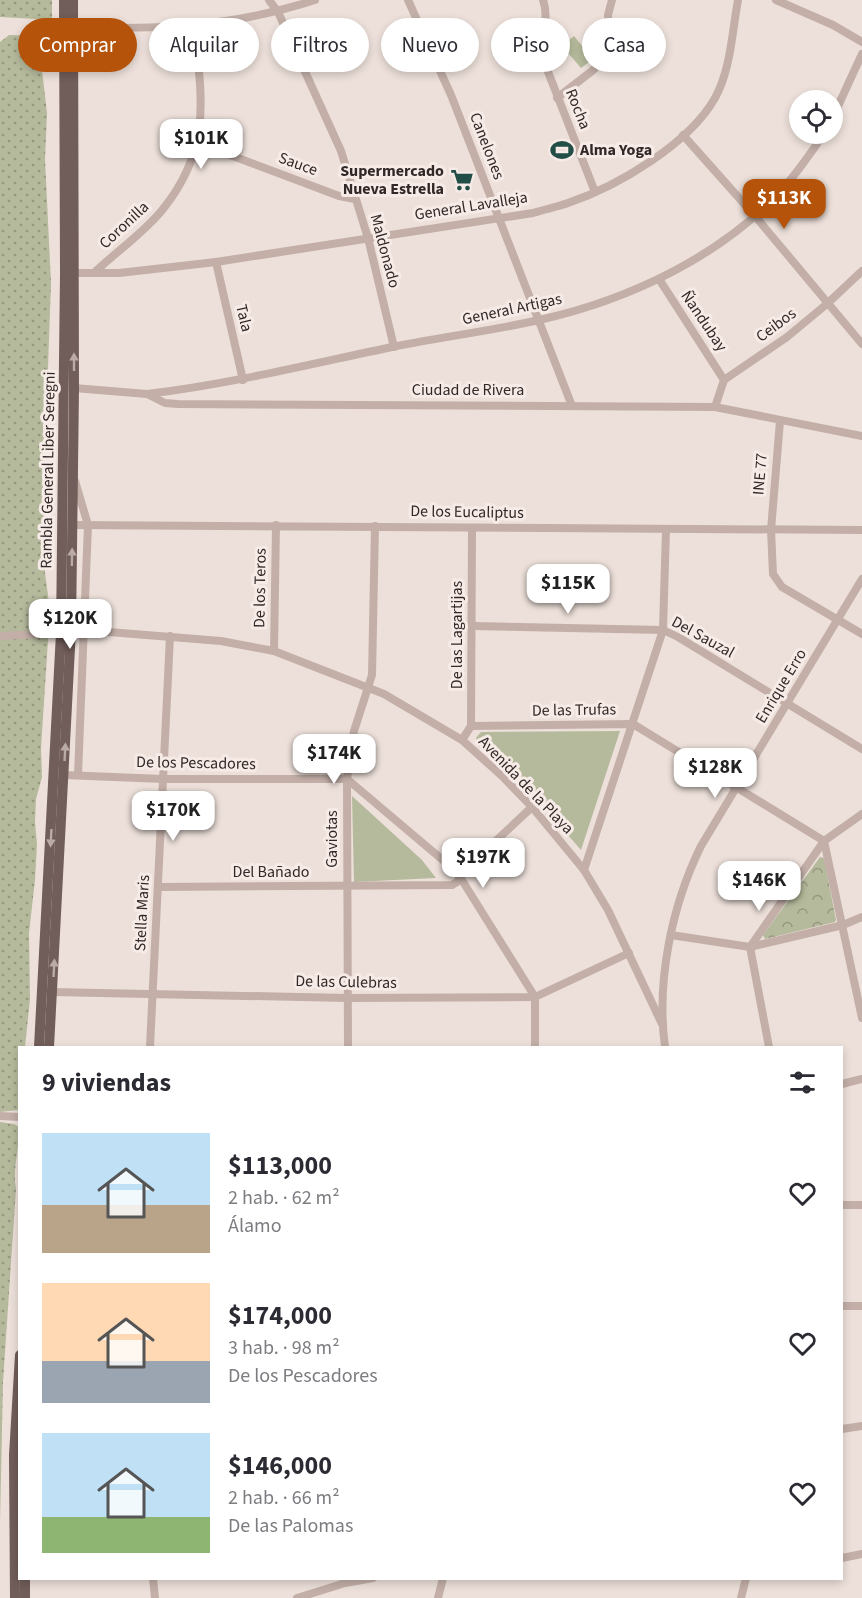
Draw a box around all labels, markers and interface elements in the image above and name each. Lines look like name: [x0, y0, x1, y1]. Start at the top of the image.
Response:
chip: Comprar: [18, 18, 137, 72]
chip: Alquilar: [149, 18, 259, 72]
chip: Filtros: [271, 18, 369, 72]
chip: Nuevo: [381, 18, 479, 72]
chip: Piso: [491, 18, 570, 72]
chip: Casa: [582, 18, 666, 72]
street label: Rocha: [560, 86, 596, 132]
map controls: [789, 90, 843, 144]
button: locate: [789, 90, 843, 144]
street label: Canelones: [464, 109, 510, 183]
pin: $101K: [159, 119, 243, 170]
text: $101K: [174, 124, 228, 152]
sports icon: Alma Yoga: [549, 137, 575, 163]
place label: Alma Yoga: [579, 139, 652, 161]
street label: Sauce: [275, 147, 321, 181]
place label: Supermercado Nueva Estrella: [340, 160, 444, 200]
supermarket icon: Supermercado Nueva Estrella: [449, 167, 475, 193]
pin: $113K: [742, 179, 826, 230]
text: $113K: [757, 184, 811, 212]
street label: General Lavalleja: [413, 186, 529, 226]
street label: Coronilla: [94, 196, 154, 254]
street label: Maldonado: [365, 212, 405, 290]
street label: Ñandubay: [676, 286, 733, 356]
street label: General Artigas: [460, 288, 564, 330]
street label: Tala: [230, 302, 258, 334]
street label: Ceibos: [751, 302, 801, 347]
one-way arrow: [69, 353, 79, 372]
street label: Rambla General Liber Seregni: [35, 371, 61, 569]
street label: Ciudad de Rivera: [412, 379, 524, 401]
street label: INE 77: [747, 452, 773, 496]
street label: De los Eucaliptus: [410, 500, 524, 524]
one-way arrow: [67, 548, 77, 567]
street label: De los Teros: [248, 548, 272, 628]
pin: $115K: [526, 564, 610, 615]
text: $115K: [541, 569, 595, 597]
street label: De las Lagartijas: [446, 581, 468, 689]
pin: $120K: [28, 599, 112, 650]
text: $120K: [43, 604, 97, 632]
street label: Del Sauzal: [668, 611, 738, 663]
street label: Enrique Erro: [750, 645, 812, 727]
street label: De las Trufas: [532, 698, 617, 722]
street label: Avenida de la Playa: [473, 731, 579, 839]
pin: $174K: [292, 734, 376, 785]
text: $174K: [307, 739, 361, 767]
one-way arrow: [61, 742, 70, 761]
pin: $128K: [673, 748, 757, 799]
street label: De los Pescadores: [136, 751, 256, 775]
text: $128K: [688, 753, 742, 781]
pin: $170K: [131, 791, 215, 842]
text: $170K: [146, 796, 200, 824]
street label: Gaviotas: [321, 810, 343, 868]
one-way arrow: [46, 829, 55, 848]
pin: $197K: [441, 838, 525, 889]
text: $197K: [456, 843, 510, 871]
street label: Del Bañado: [233, 861, 309, 883]
pin: $146K: [717, 861, 801, 912]
text: $146K: [732, 866, 786, 894]
street label: Stella Maris: [129, 874, 155, 952]
one-way arrow: [49, 958, 58, 977]
street label: De las Culebras: [295, 970, 397, 994]
text: 9 viviendas: [42, 1064, 171, 1101]
icon: filters: [786, 1066, 819, 1099]
text: $113,000: [228, 1147, 332, 1184]
icon: home: [90, 1157, 162, 1229]
icon: heart: [786, 1177, 819, 1210]
text: 2 hab. · 62 m²: [228, 1184, 340, 1212]
text: Álamo: [228, 1212, 281, 1240]
text: $174,000: [228, 1297, 332, 1334]
icon: home: [90, 1307, 162, 1379]
icon: heart: [786, 1327, 819, 1360]
text: 3 hab. · 98 m²: [228, 1334, 340, 1362]
text: De los Pescadores: [228, 1362, 378, 1390]
text: $146,000: [228, 1447, 332, 1484]
icon: home: [90, 1457, 162, 1529]
icon: heart: [786, 1477, 819, 1510]
text: 2 hab. · 66 m²: [228, 1484, 340, 1512]
text: De las Palomas: [228, 1512, 353, 1540]

